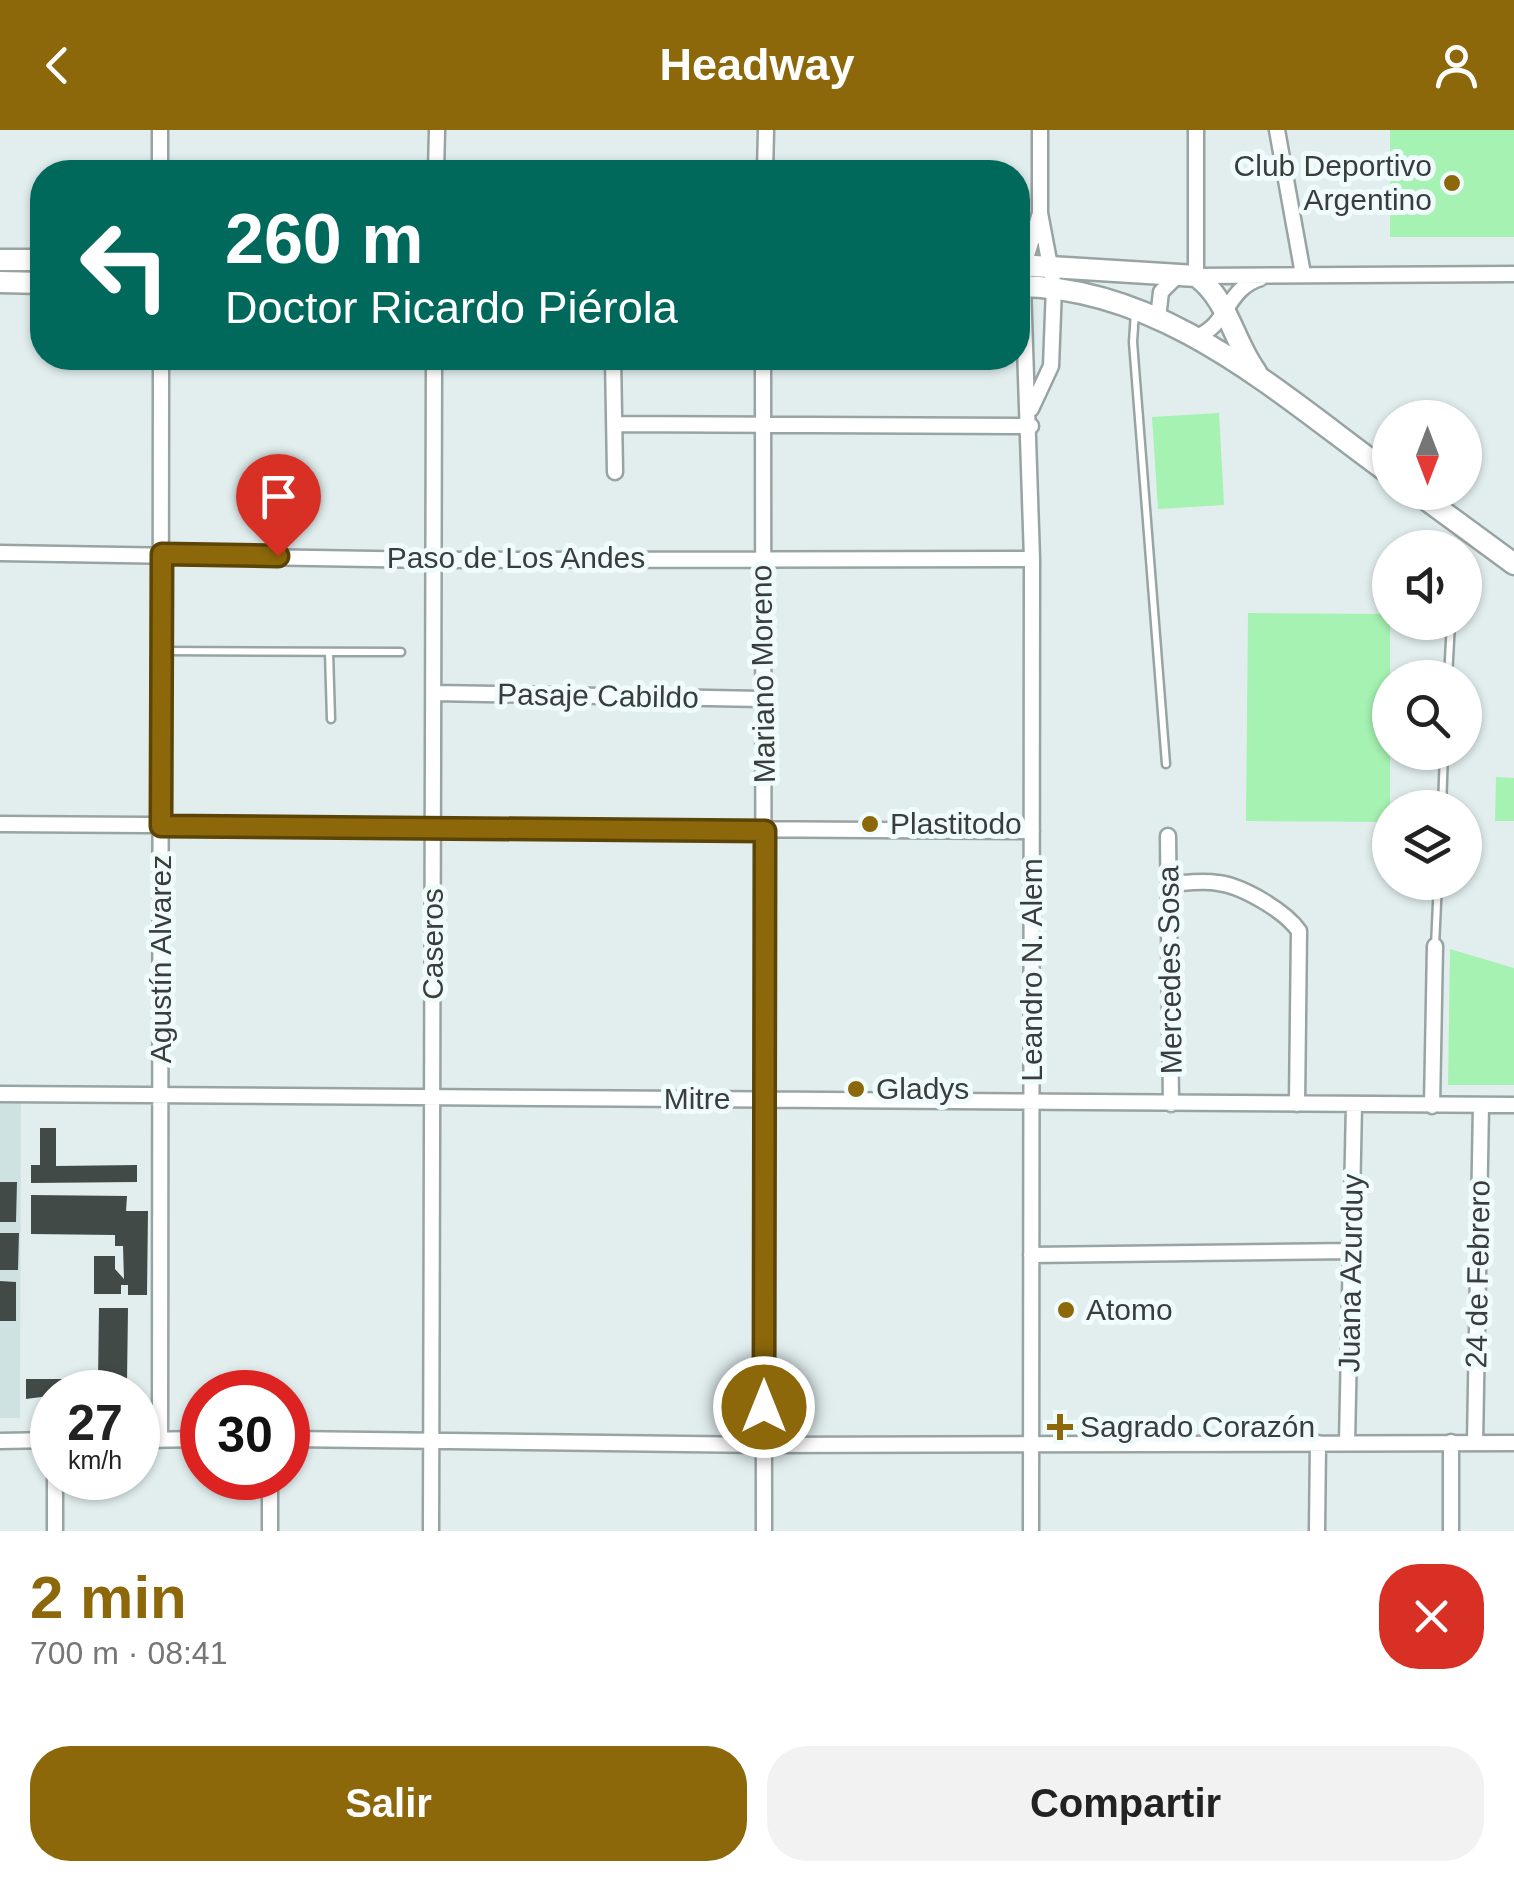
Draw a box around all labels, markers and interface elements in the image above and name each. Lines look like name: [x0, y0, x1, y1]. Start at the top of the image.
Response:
icon: back: [30, 38, 85, 93]
icon: person: [1429, 38, 1484, 93]
text: Headway: [659, 39, 855, 90]
place label: Club Deportivo Argentino: [1234, 149, 1432, 216]
marker: Club Deportivo Argentino: [1441, 172, 1463, 194]
icon: left: [60, 200, 190, 330]
text: 260 m: [225, 200, 423, 278]
text: Doctor Ricardo Piérola: [225, 282, 678, 333]
north arrow: [1372, 400, 1482, 510]
map controls: [1372, 400, 1482, 900]
pin: [236, 454, 321, 557]
icon: arrive: [251, 469, 306, 524]
button: sound: [1372, 530, 1482, 640]
street label: Paso de Los Andes: [387, 541, 645, 574]
street label: Mariano Moreno: [744, 565, 781, 783]
button: search: [1372, 660, 1482, 770]
street label: Pasaje Cabildo: [497, 677, 699, 714]
button: layers: [1372, 790, 1482, 900]
place label: Plastitodo: [890, 807, 1022, 840]
marker: Plastitodo: [859, 813, 881, 835]
street label: Agustín Alvarez: [144, 855, 177, 1063]
street label: Leandro N. Alem: [1015, 858, 1048, 1082]
street label: Mercedes Sosa: [1151, 865, 1188, 1074]
street label: Caseros: [416, 888, 449, 1000]
place label: Gladys: [876, 1072, 969, 1105]
marker: Gladys: [845, 1078, 867, 1100]
street label: Mitre: [664, 1082, 730, 1115]
street label: Juana Azurduy: [1332, 1173, 1369, 1373]
street label: 24 de Febrero: [1459, 1179, 1496, 1368]
place label: Atomo: [1086, 1293, 1173, 1326]
marker: Atomo: [1055, 1299, 1077, 1321]
position arrow: [712, 1355, 816, 1459]
speed limit sign: 30: [180, 1370, 310, 1500]
text: 27: [67, 1395, 123, 1451]
place label: Sagrado Corazón: [1080, 1410, 1315, 1443]
marker: Sagrado Corazón: [1049, 1416, 1071, 1438]
text: km/h: [68, 1446, 122, 1474]
text: 2 min: [30, 1564, 187, 1631]
button: close: [1379, 1564, 1484, 1669]
text: 700 m · 08:41: [30, 1635, 227, 1671]
button: Salir: [30, 1746, 747, 1861]
button: Compartir: [767, 1746, 1484, 1861]

